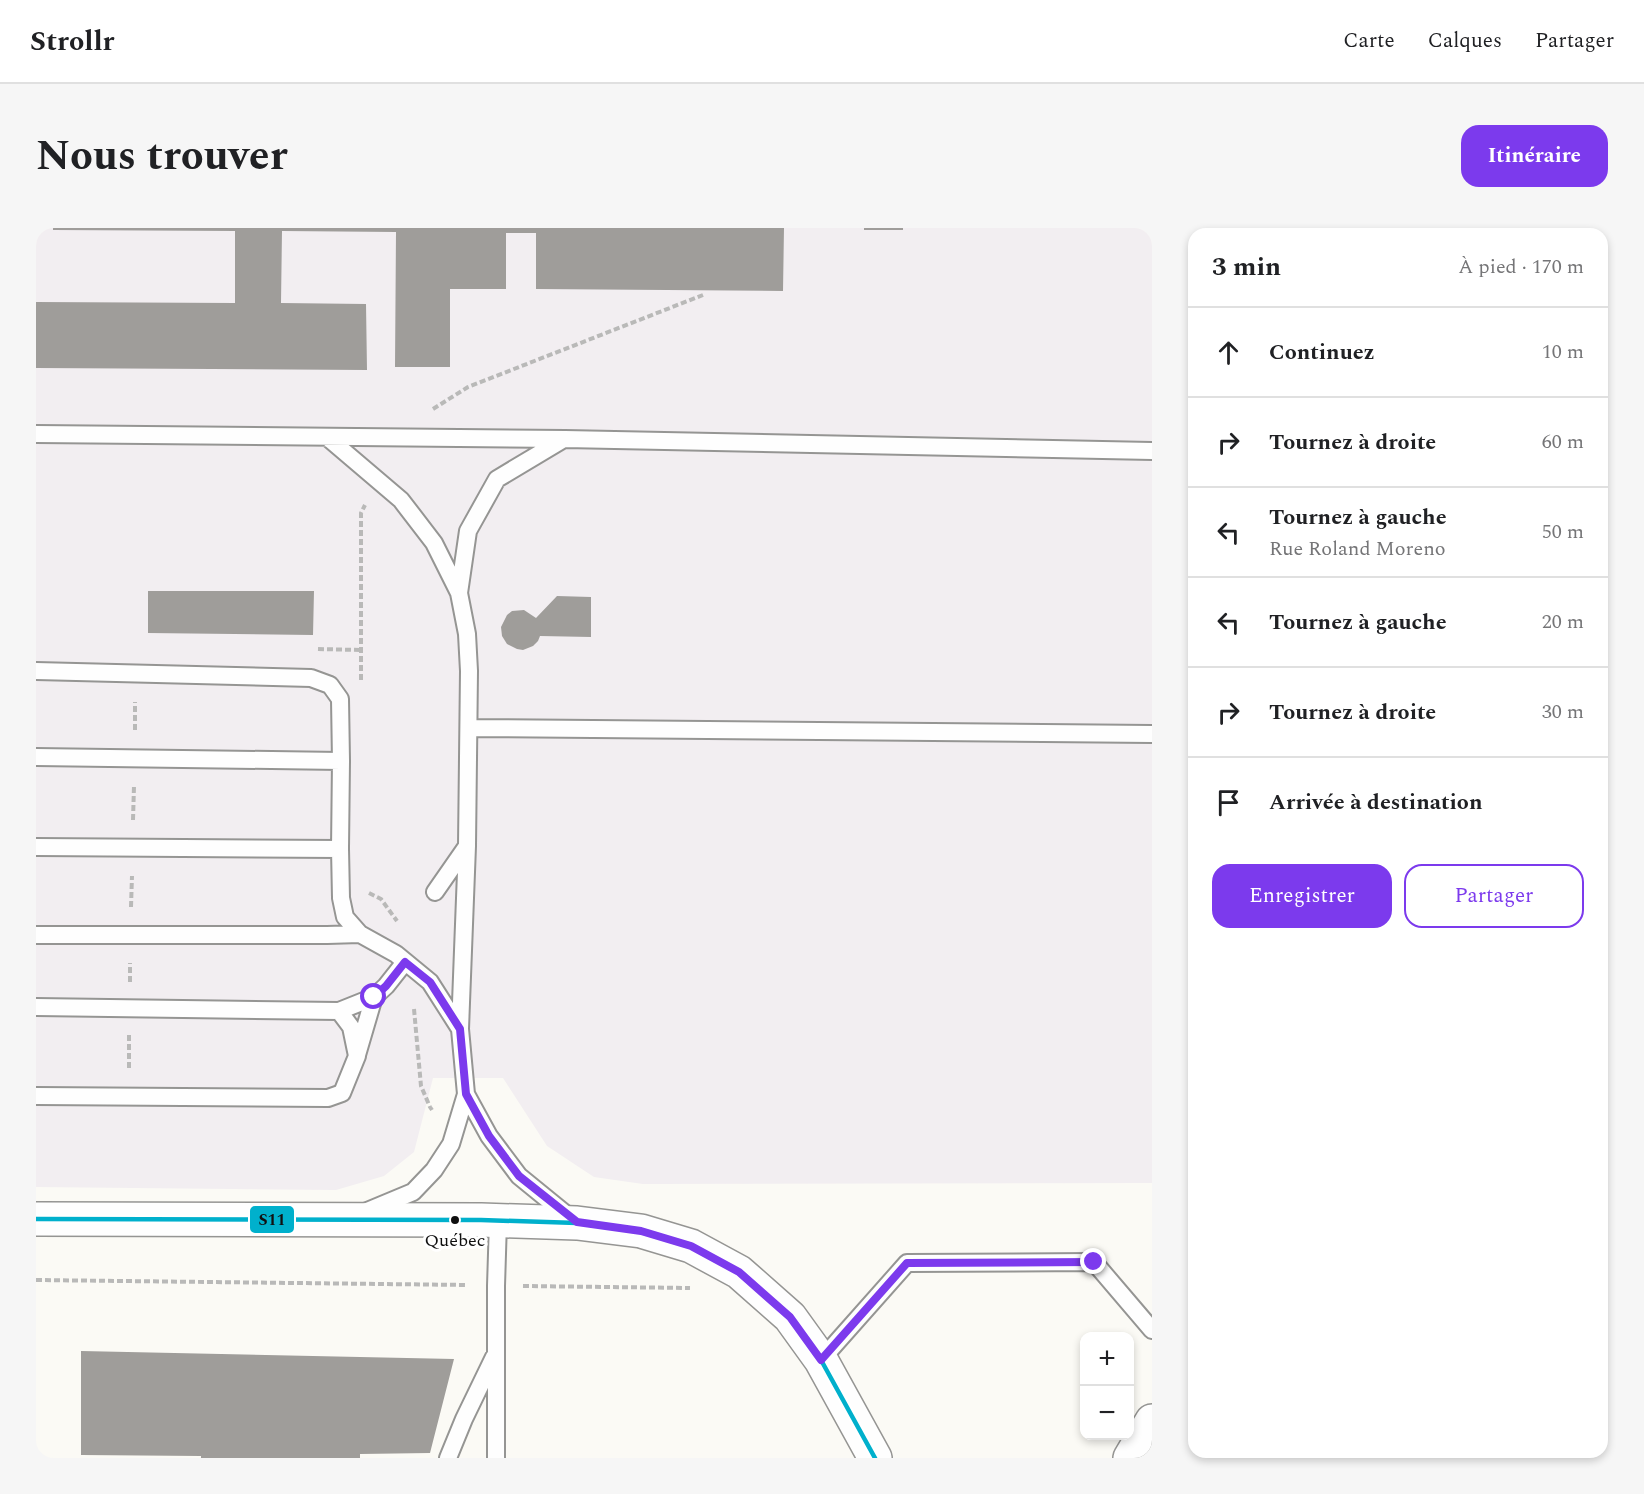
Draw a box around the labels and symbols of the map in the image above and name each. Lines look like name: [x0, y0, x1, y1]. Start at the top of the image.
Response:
route start: [360, 983, 386, 1009]
line badge: S11: [249, 1205, 295, 1234]
text: S11: [258, 1208, 286, 1232]
marker: Québec: [449, 1214, 461, 1226]
place label: Québec: [425, 1227, 485, 1254]
route end: [1080, 1248, 1106, 1274]

